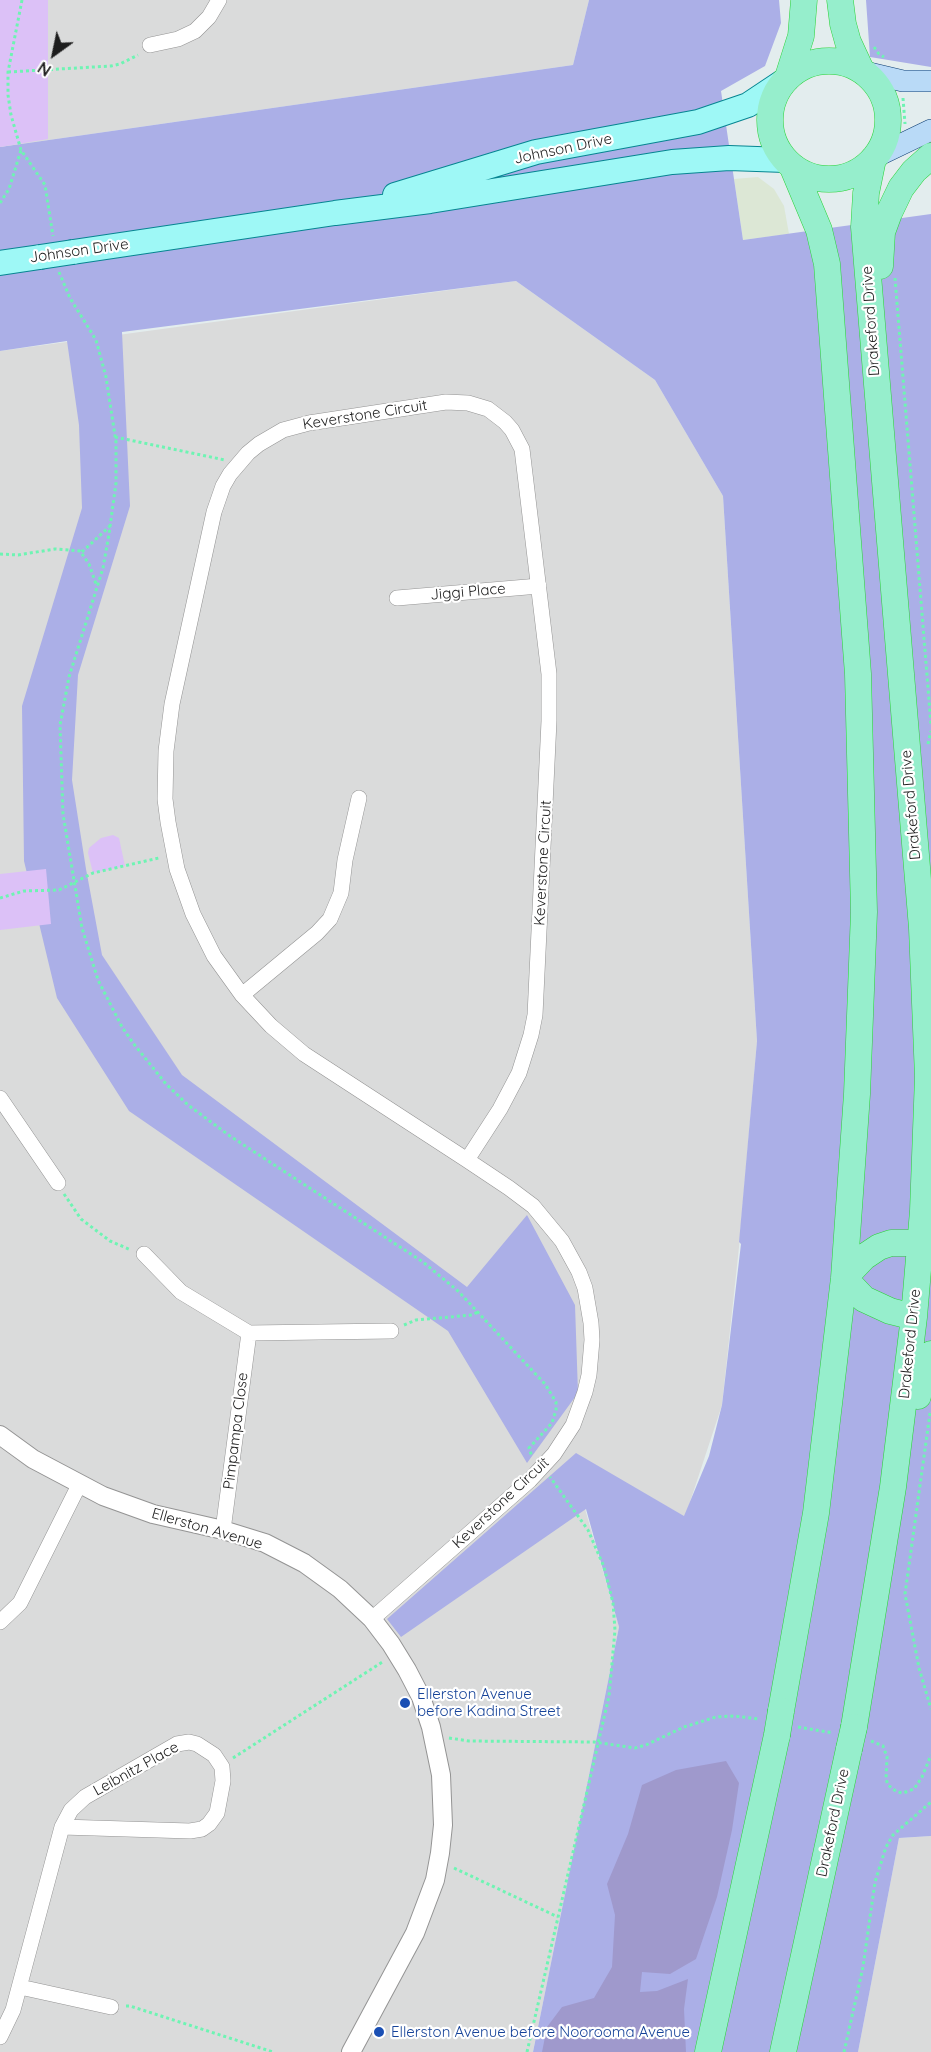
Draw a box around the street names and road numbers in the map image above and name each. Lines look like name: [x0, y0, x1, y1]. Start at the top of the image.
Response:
street label: Johnson Drive: [512, 130, 614, 168]
street label: Johnson Drive: [28, 235, 130, 267]
street label: Drakeford Drive: [858, 265, 884, 377]
street label: Keverstone Circuit: [302, 396, 428, 434]
street label: Jiggi Place: [430, 580, 506, 604]
street label: Drakeford Drive: [897, 749, 925, 861]
street label: Keverstone Circuit: [531, 800, 555, 926]
street label: Drakeford Drive: [895, 1288, 925, 1400]
street label: Pimpampa Close: [220, 1372, 252, 1490]
street label: Keverstone Circuit: [449, 1454, 553, 1552]
street label: Ellerston Avenue: [149, 1505, 265, 1553]
street label: Leibnitz Place: [90, 1738, 182, 1800]
street label: Drakeford Drive: [813, 1767, 853, 1879]

